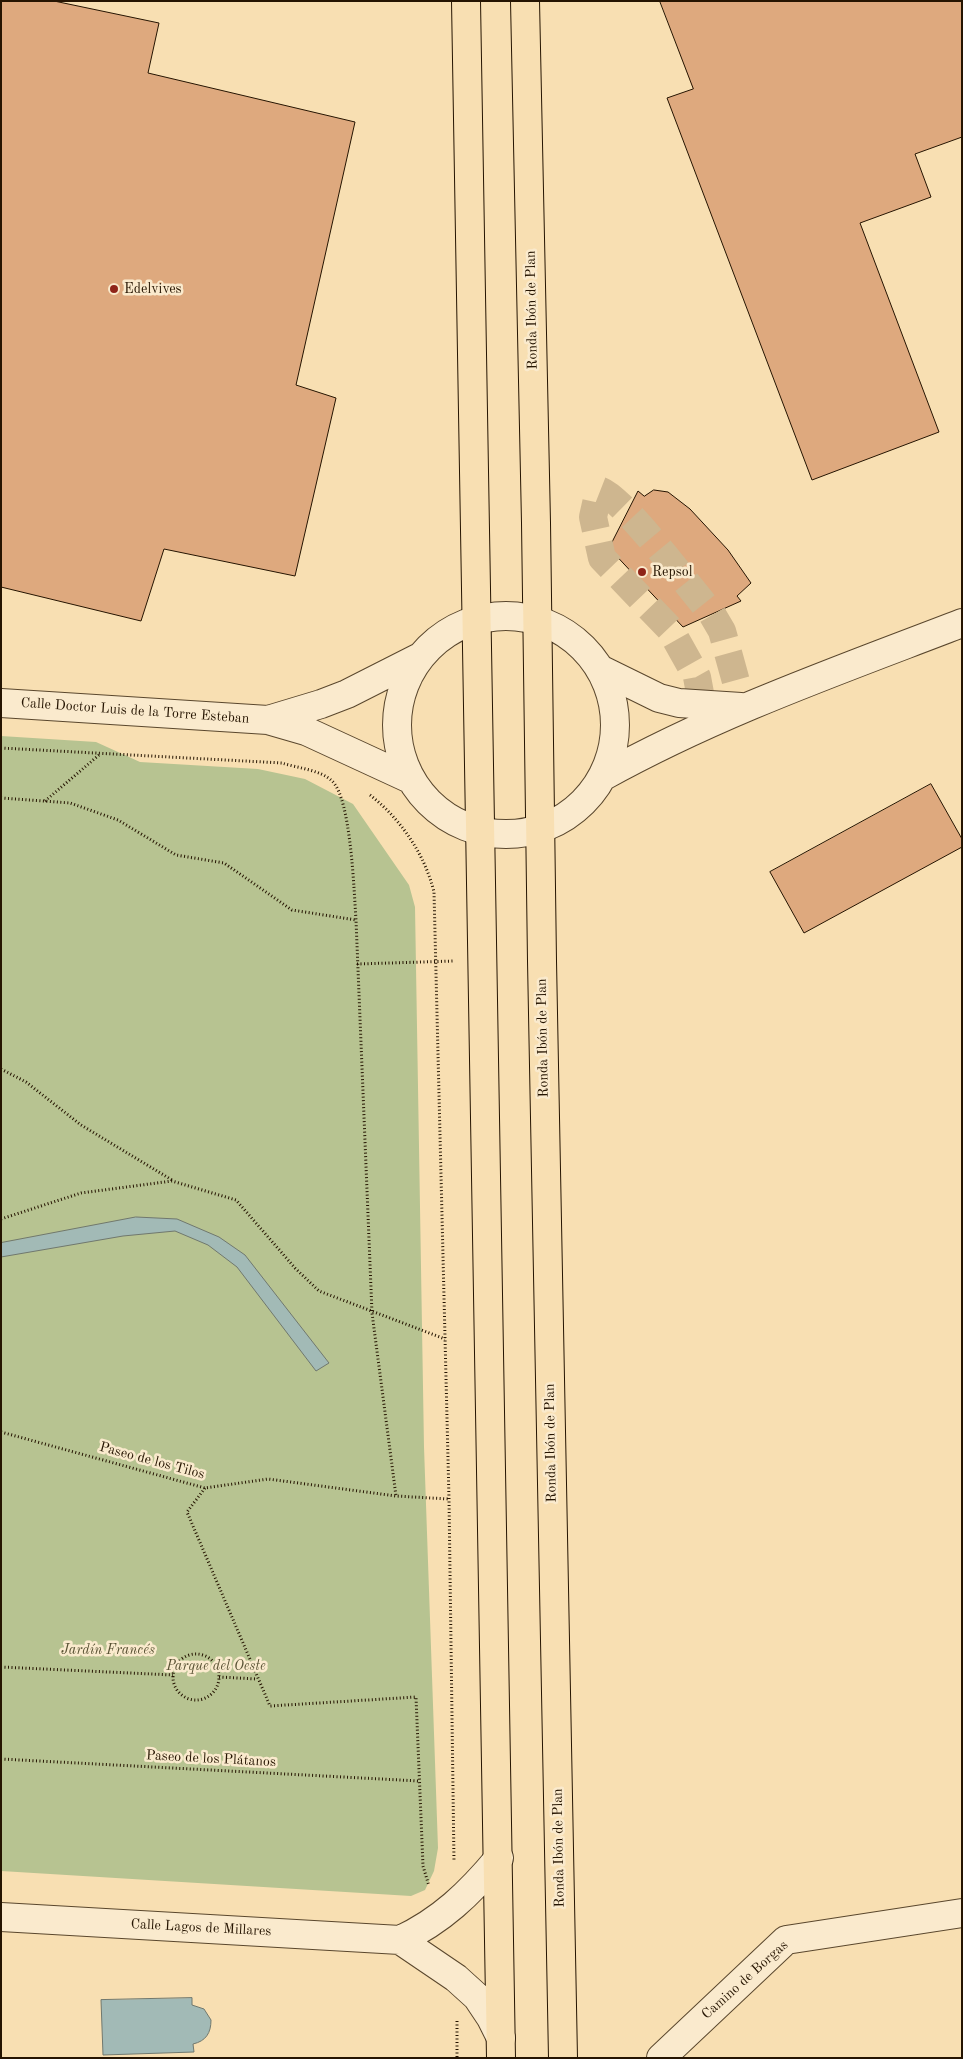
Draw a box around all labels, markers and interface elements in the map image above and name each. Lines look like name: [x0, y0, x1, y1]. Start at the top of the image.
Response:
street label: Ronda Ibón de Plan: [523, 250, 541, 370]
place label: Edelvives: [124, 281, 182, 297]
marker: Edelvives: [108, 283, 120, 295]
place label: Repsol: [652, 564, 693, 580]
marker: Repsol: [636, 566, 648, 578]
street label: Calle Doctor Luis de la Torre Esteban: [20, 695, 250, 727]
street label: Ronda Ibón de Plan: [534, 978, 552, 1098]
street label: Ronda Ibón de Plan: [542, 1383, 560, 1503]
street label: Paseo de los Tilos: [98, 1439, 206, 1483]
park label: Jardín Francés: [61, 1642, 155, 1658]
park label: Parque del Oeste: [166, 1658, 266, 1674]
street label: Paseo de los Plátanos: [146, 1747, 276, 1771]
street label: Ronda Ibón de Plan: [550, 1788, 568, 1908]
street label: Calle Lagos de Millares: [130, 1916, 272, 1940]
street label: Camino de Borgas: [698, 1937, 792, 2023]

